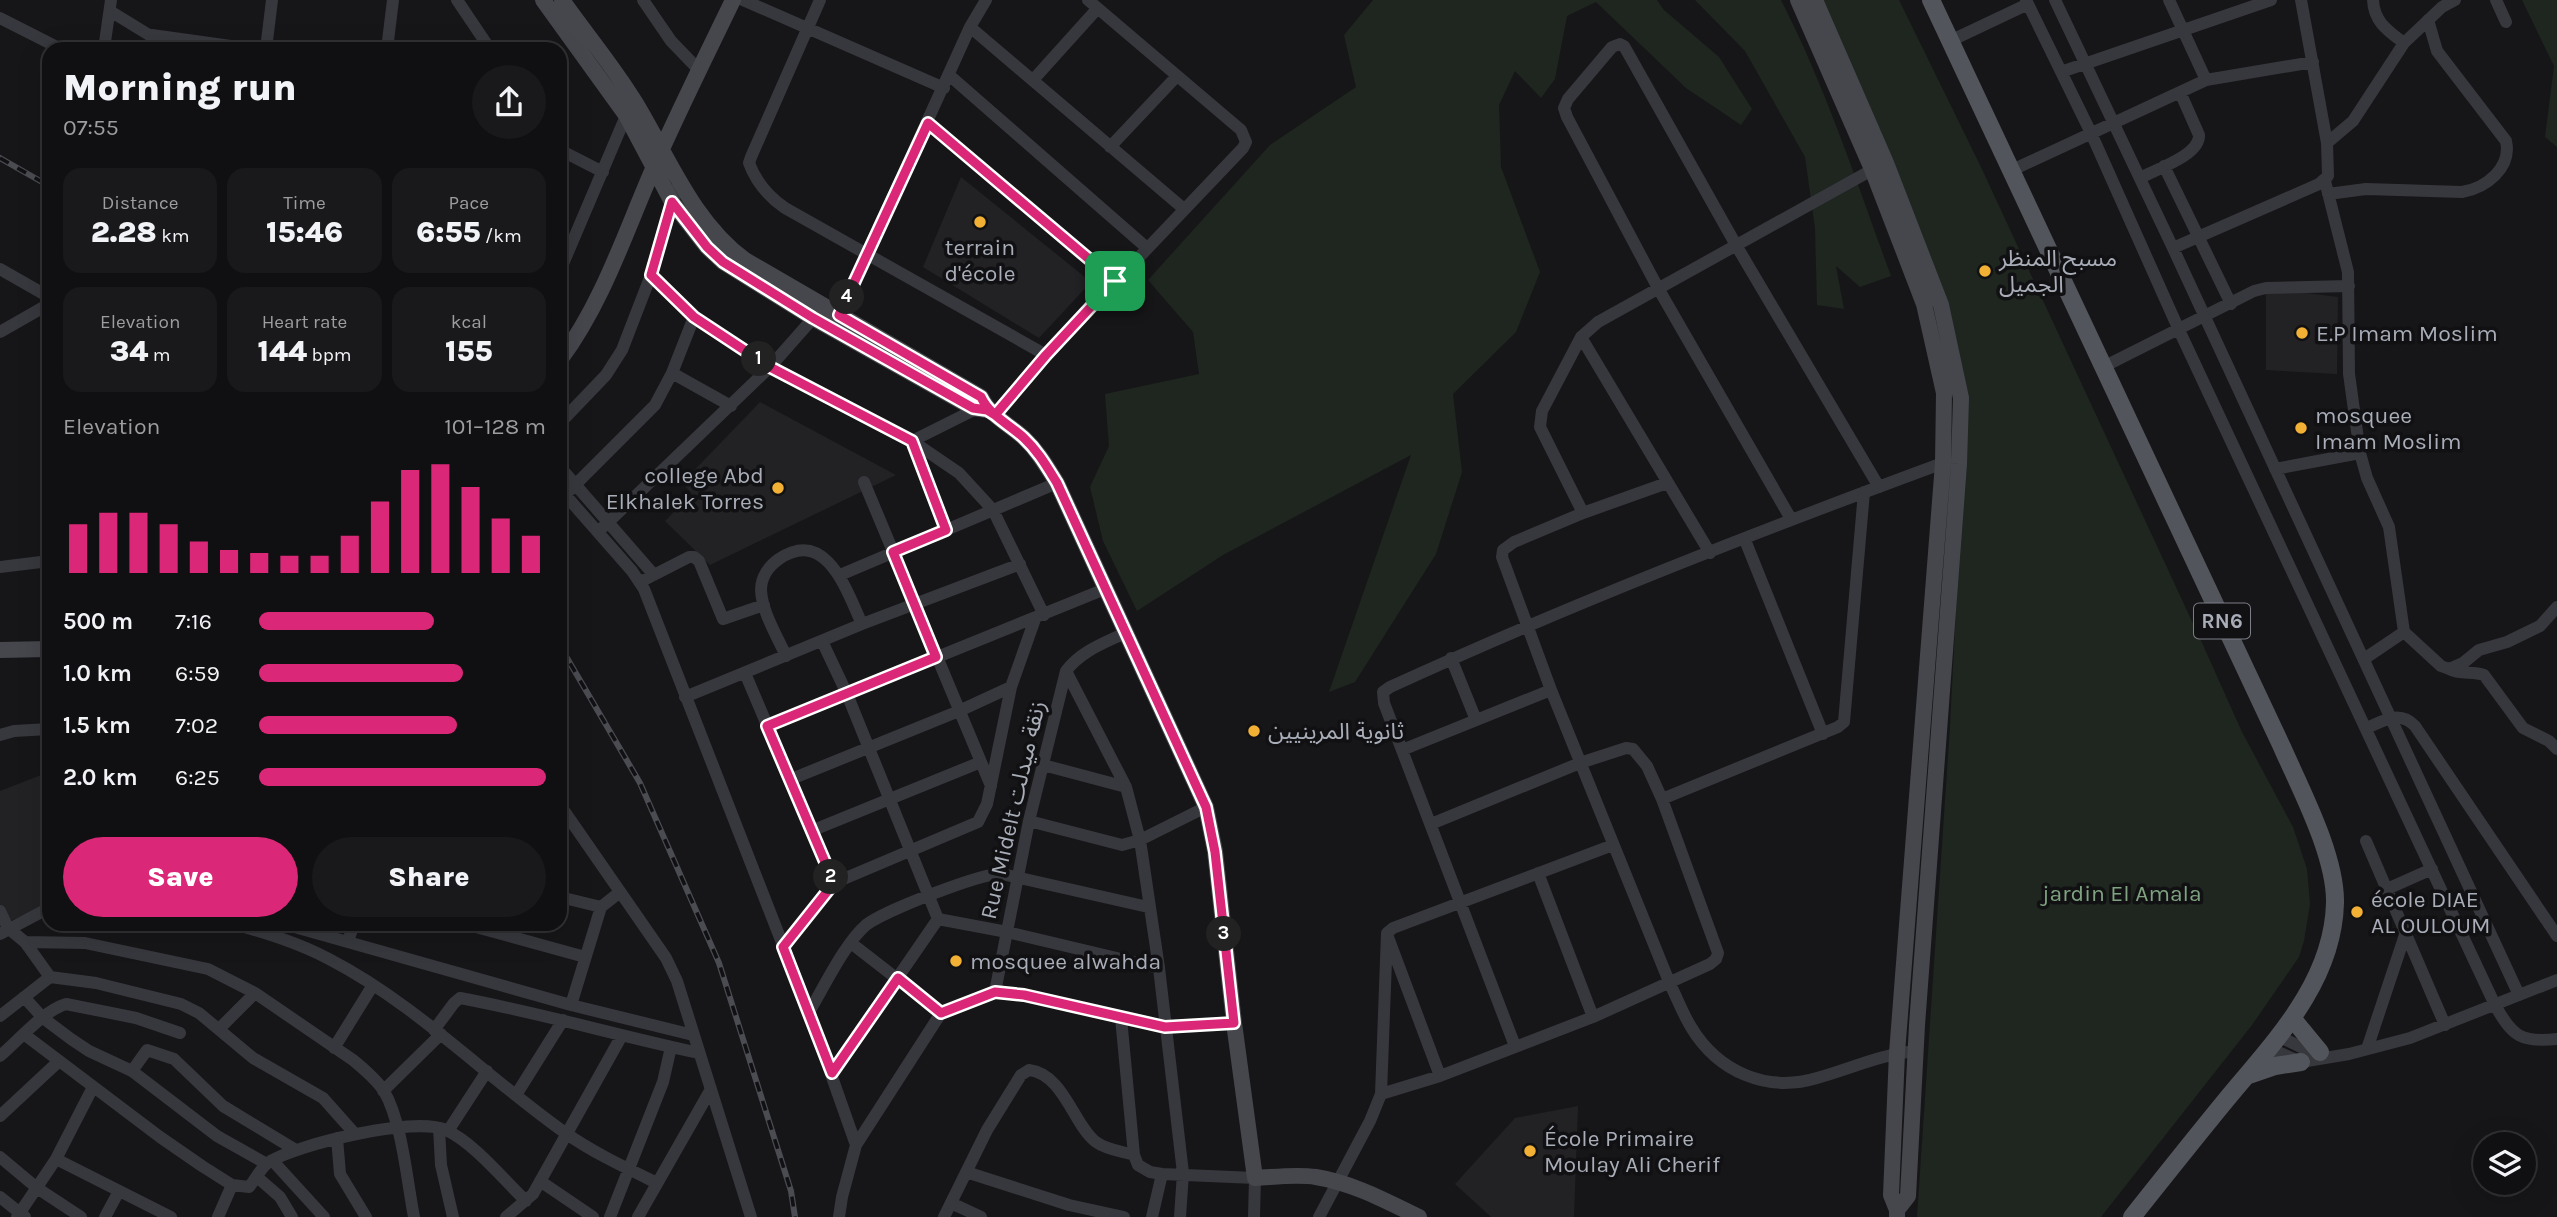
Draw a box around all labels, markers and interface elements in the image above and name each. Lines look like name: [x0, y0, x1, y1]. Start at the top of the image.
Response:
text: Morning run: [63, 65, 297, 110]
button: share: [472, 65, 546, 139]
text: 07:55: [63, 114, 119, 141]
text: Distance: [102, 192, 179, 214]
text: Time: [283, 192, 326, 214]
text: Pace: [449, 192, 489, 214]
text: 2.28: [91, 214, 157, 250]
text: 15:46: [266, 214, 343, 250]
text: 6:55: [416, 214, 481, 250]
marker: terrain d'école: [972, 214, 988, 230]
text: km: [157, 225, 190, 247]
text: /km: [481, 225, 522, 247]
place label: terrain d'école: [944, 234, 1016, 287]
place label: مسبح المنظر الجميل: [1998, 245, 2117, 298]
pin: [1085, 251, 1145, 311]
icon: arrive: [1096, 262, 1134, 300]
marker: مسبح المنظر الجميل: [1977, 263, 1993, 279]
pin: 4: [830, 280, 864, 314]
text: 4: [841, 285, 852, 307]
text: Elevation: [100, 311, 180, 333]
text: Heart rate: [262, 311, 347, 333]
text: kcal: [451, 311, 487, 333]
place label: E.P Imam Moslim: [2316, 320, 2498, 347]
marker: E.P Imam Moslim: [2294, 325, 2310, 341]
text: 34: [110, 333, 148, 369]
text: 144: [257, 333, 307, 369]
text: 155: [445, 333, 493, 369]
pin: 1: [742, 342, 776, 376]
text: m: [148, 344, 171, 366]
text: bpm: [307, 344, 352, 366]
text: 1: [755, 347, 762, 369]
place label: mosquee Imam Moslim: [2315, 402, 2462, 455]
text: Elevation: [63, 413, 160, 440]
text: 101–128 m: [444, 413, 546, 440]
marker: mosquee Imam Moslim: [2293, 420, 2309, 436]
place label: college Abd Elkhalek Torres: [606, 462, 764, 515]
marker: college Abd Elkhalek Torres: [770, 480, 786, 496]
road number: RN6: [2194, 604, 2250, 638]
text: 500 m: [63, 608, 133, 635]
text: 7:16: [175, 608, 212, 635]
text: 1.0 km: [63, 660, 132, 687]
text: 6:59: [175, 660, 220, 687]
street label: Rue Midelt زنقة ميدلت: [975, 698, 1051, 922]
text: 1.5 km: [63, 712, 131, 739]
text: 7:02: [175, 712, 218, 739]
place label: ثانوية المرينيين: [1268, 718, 1404, 745]
marker: ثانوية المرينيين: [1246, 723, 1262, 739]
text: 2.0 km: [63, 764, 138, 791]
text: 6:25: [175, 764, 220, 791]
button: Save: [63, 837, 298, 917]
button: Share: [312, 837, 546, 917]
pin: 2: [814, 860, 848, 894]
text: 2: [825, 865, 836, 887]
park label: jardin El Amala: [2040, 880, 2202, 907]
place label: école DIAE AL OULOUM: [2371, 886, 2490, 939]
marker: école DIAE AL OULOUM: [2349, 904, 2365, 920]
pin: 3: [1206, 916, 1242, 951]
text: 3: [1218, 922, 1229, 944]
place label: mosquee alwahda: [970, 948, 1161, 975]
marker: mosquee alwahda: [948, 953, 964, 969]
place label: École Primaire Moulay Ali Cherif: [1544, 1125, 1720, 1178]
map controls: [2473, 1132, 2536, 1195]
button: layers: [2473, 1132, 2536, 1195]
marker: École Primaire Moulay Ali Cherif: [1522, 1143, 1538, 1159]

